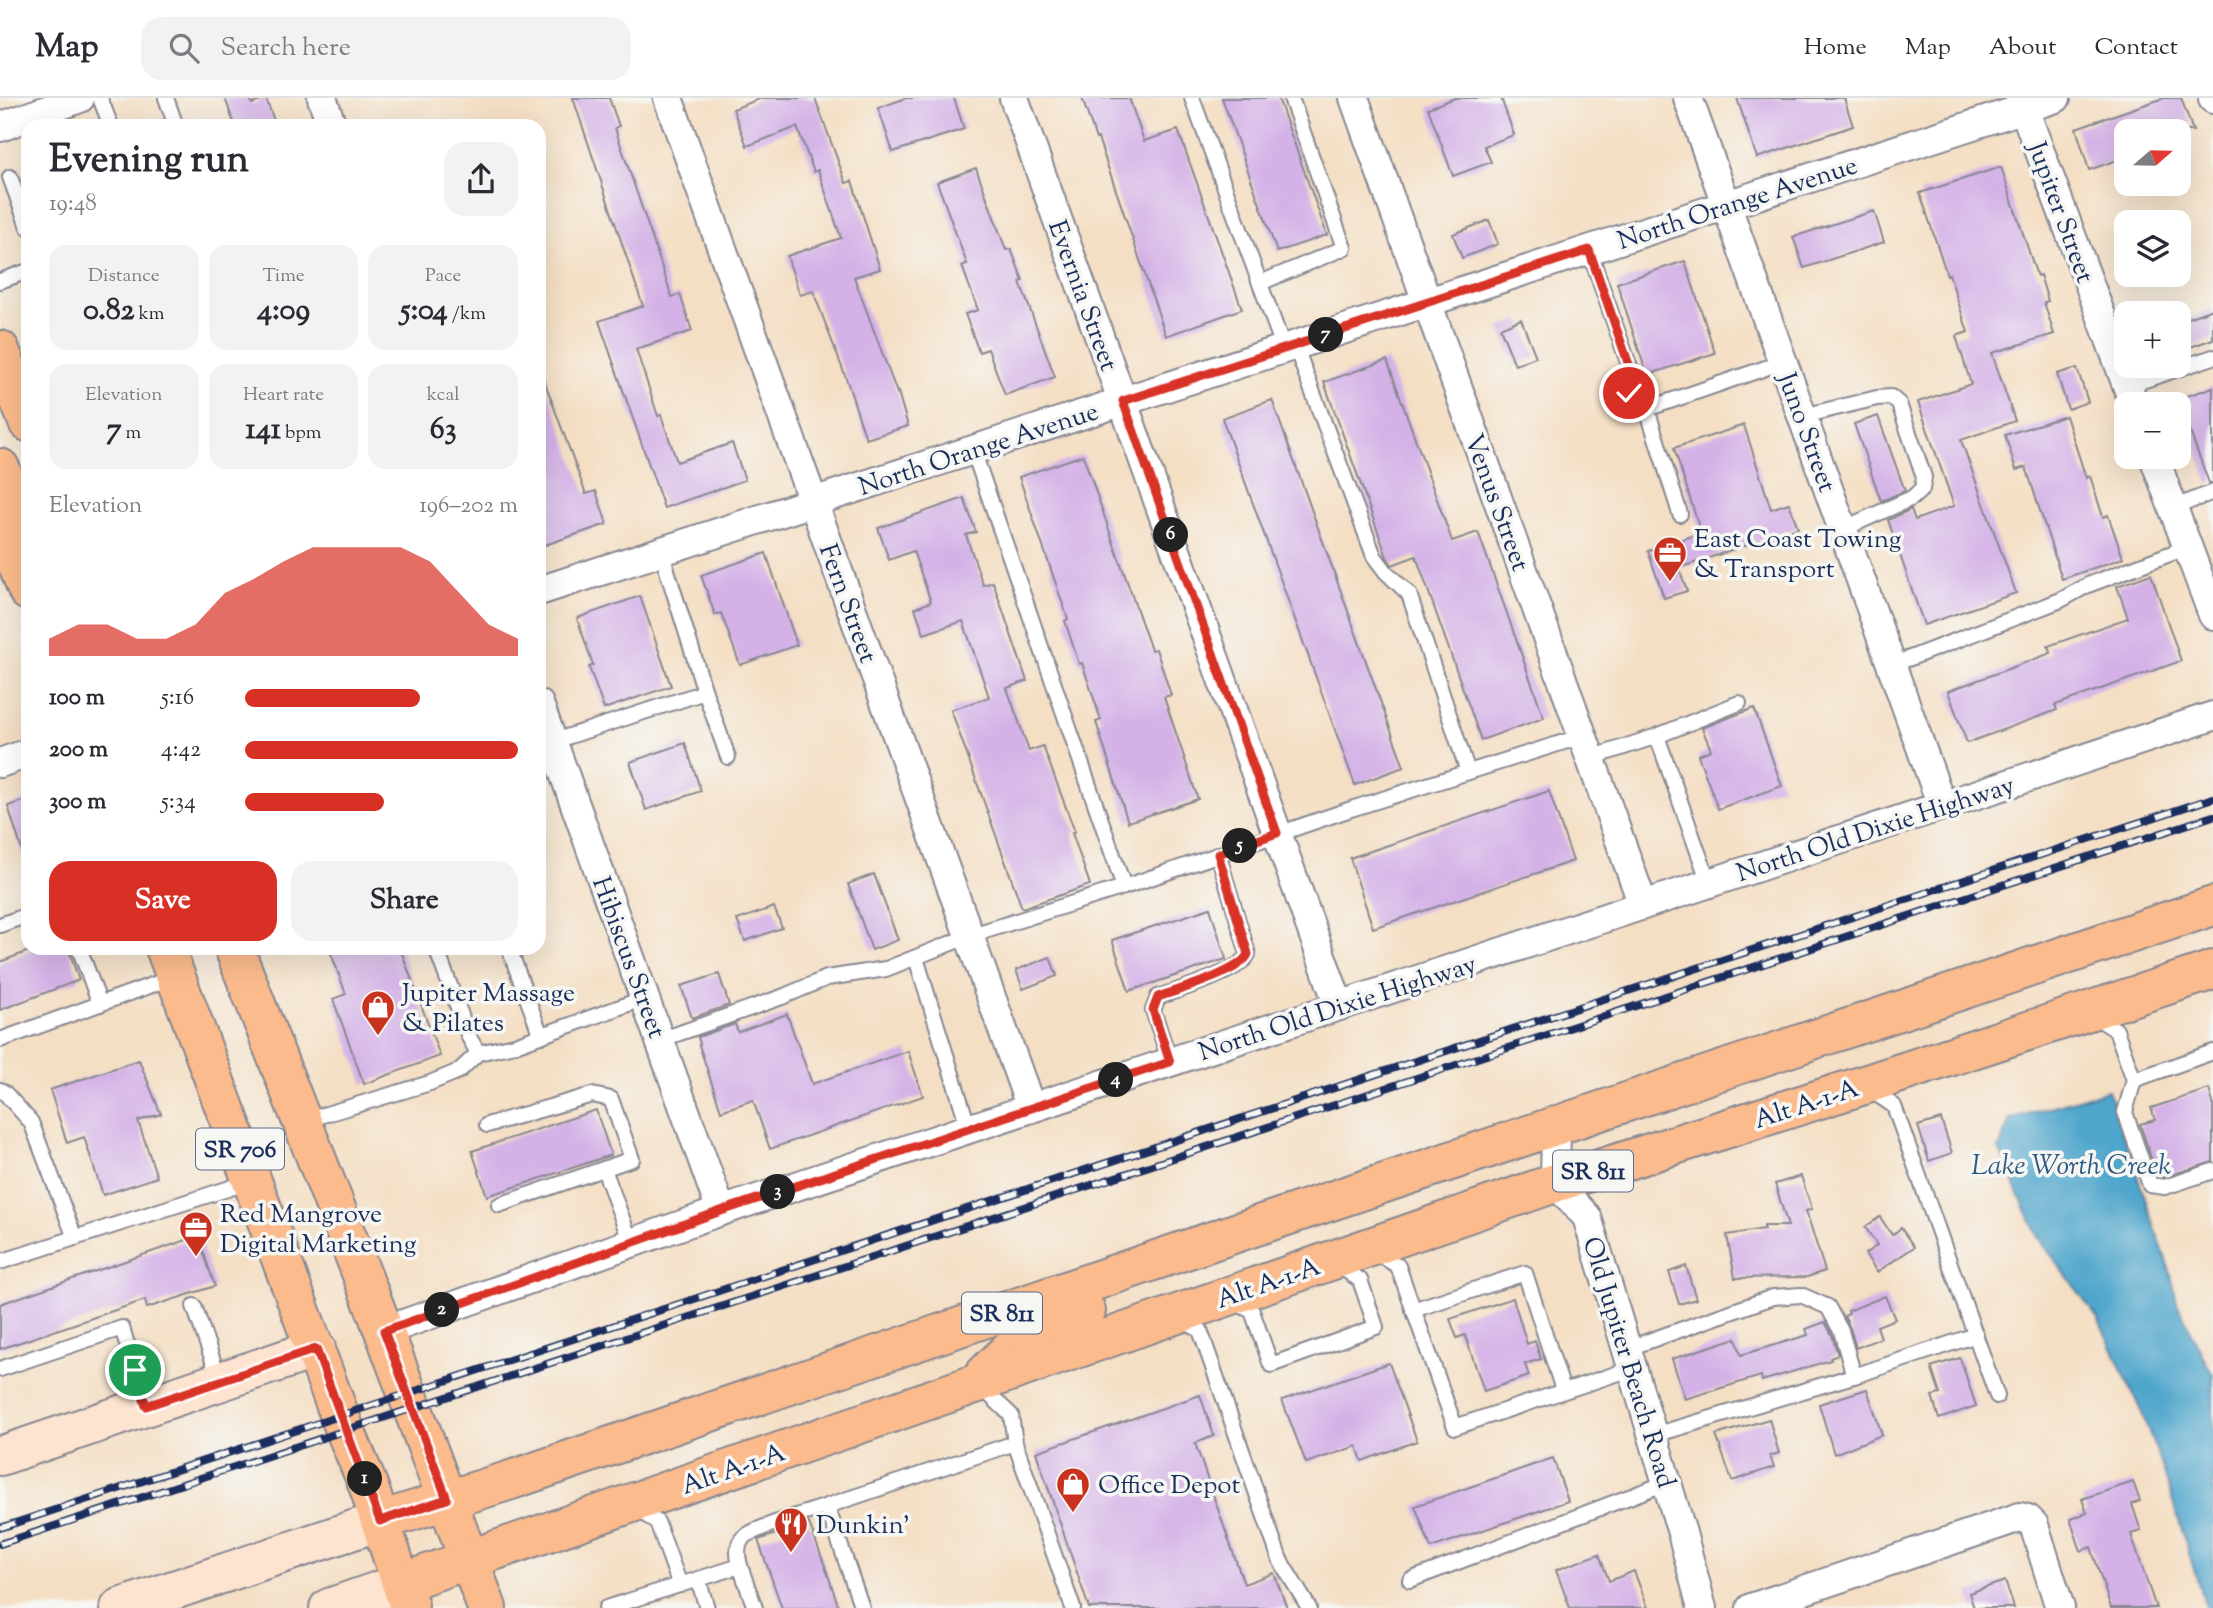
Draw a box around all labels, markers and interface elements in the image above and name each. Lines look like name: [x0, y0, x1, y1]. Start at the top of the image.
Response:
search box: [141, 17, 631, 80]
text: Map: [35, 24, 99, 72]
icon: search: [165, 29, 203, 67]
text: Search here: [221, 30, 351, 67]
text: Home: [1804, 31, 1867, 65]
text: Map: [1905, 31, 1951, 65]
text: About: [1989, 31, 2056, 65]
text: Contact: [2094, 31, 2178, 65]
north arrow: [2114, 119, 2191, 196]
map controls: [2114, 119, 2191, 469]
text: Evening run: [49, 135, 249, 189]
street label: Jupiter Street: [2016, 135, 2102, 289]
button: share: [444, 142, 518, 216]
street label: North Orange Avenue: [1613, 148, 1862, 261]
text: 19:48: [49, 188, 97, 221]
button: layers: [2114, 210, 2191, 287]
street label: Evernia Street: [1037, 215, 1126, 376]
text: Distance: [88, 263, 160, 290]
text: Time: [262, 263, 305, 290]
text: Pace: [425, 263, 461, 290]
text: 0.82: [83, 290, 134, 333]
text: 4:09: [257, 290, 310, 333]
text: 5:04: [400, 290, 448, 333]
text: km: [134, 301, 165, 328]
text: /km: [448, 301, 486, 328]
button: +: [2114, 301, 2191, 378]
pin: 7: [1308, 317, 1344, 352]
text: 7: [1321, 321, 1330, 348]
pin: [1599, 363, 1659, 423]
street label: Juno Street: [1766, 366, 1844, 498]
icon: check: [1610, 374, 1648, 412]
text: Elevation: [85, 382, 162, 409]
text: Heart rate: [243, 382, 324, 409]
text: kcal: [427, 382, 459, 409]
button: −: [2114, 392, 2191, 469]
street label: North Orange Avenue: [854, 394, 1103, 507]
text: 7: [106, 409, 121, 452]
text: 141: [245, 409, 281, 452]
text: 63: [430, 409, 457, 452]
text: m: [121, 420, 141, 447]
text: bpm: [281, 420, 322, 447]
street label: Venus Street: [1454, 429, 1538, 577]
text: Elevation: [49, 490, 142, 523]
text: 196–202 m: [419, 490, 518, 523]
pin: 6: [1154, 518, 1188, 552]
text: 6: [1166, 521, 1175, 548]
place label: East Coast Towing & Transport: [1694, 522, 1902, 589]
office icon: East Coast Towing & Transport: [1651, 534, 1689, 583]
street label: Fern Street: [808, 539, 885, 669]
text: 100 m: [49, 682, 105, 715]
text: 5:16: [161, 682, 194, 715]
text: 200 m: [49, 734, 108, 767]
text: 4:42: [161, 734, 201, 767]
street label: North Old Dixie Highway: [1732, 768, 2019, 893]
text: 300 m: [49, 786, 106, 819]
text: 5:34: [161, 786, 196, 819]
pin: 5: [1222, 828, 1258, 864]
text: 5: [1236, 832, 1243, 859]
button: Save: [49, 861, 277, 941]
button: Share: [291, 861, 518, 941]
street label: Hibiscus Street: [581, 872, 674, 1044]
street label: North Old Dixie Highway: [1194, 947, 1481, 1072]
place label: Jupiter Massage & Pilates: [400, 976, 575, 1043]
shop icon: Jupiter Massage & Pilates: [359, 988, 397, 1037]
pin: 4: [1098, 1062, 1134, 1098]
text: 4: [1111, 1066, 1120, 1093]
street label: Alt A-1-A: [1750, 1071, 1864, 1140]
road number: SR 706: [196, 1128, 284, 1170]
water label: Lake Worth Creek: [1971, 1147, 2171, 1187]
road number: SR 811: [1553, 1150, 1633, 1191]
pin: 3: [760, 1174, 796, 1210]
text: 3: [774, 1178, 781, 1205]
place label: Red Mangrove Digital Marketing: [220, 1197, 416, 1264]
office icon: Red Mangrove Digital Marketing: [177, 1209, 215, 1258]
street label: Old Jupiter Beach Road: [1572, 1233, 1684, 1493]
street label: Alt A-1-A: [1212, 1249, 1326, 1319]
pin: 2: [424, 1292, 460, 1328]
road number: SR 811: [962, 1293, 1042, 1334]
text: 2: [437, 1296, 446, 1323]
pin: [105, 1340, 165, 1400]
icon: arrive: [116, 1351, 154, 1389]
street label: Alt A-1-A: [677, 1435, 791, 1505]
pin: 1: [348, 1462, 382, 1496]
text: 1: [361, 1465, 368, 1492]
shop icon: Office Depot: [1054, 1465, 1092, 1514]
place label: Office Depot: [1098, 1468, 1240, 1505]
restaurant icon: Dunkin': [772, 1505, 810, 1554]
place label: Dunkin': [816, 1508, 910, 1545]

